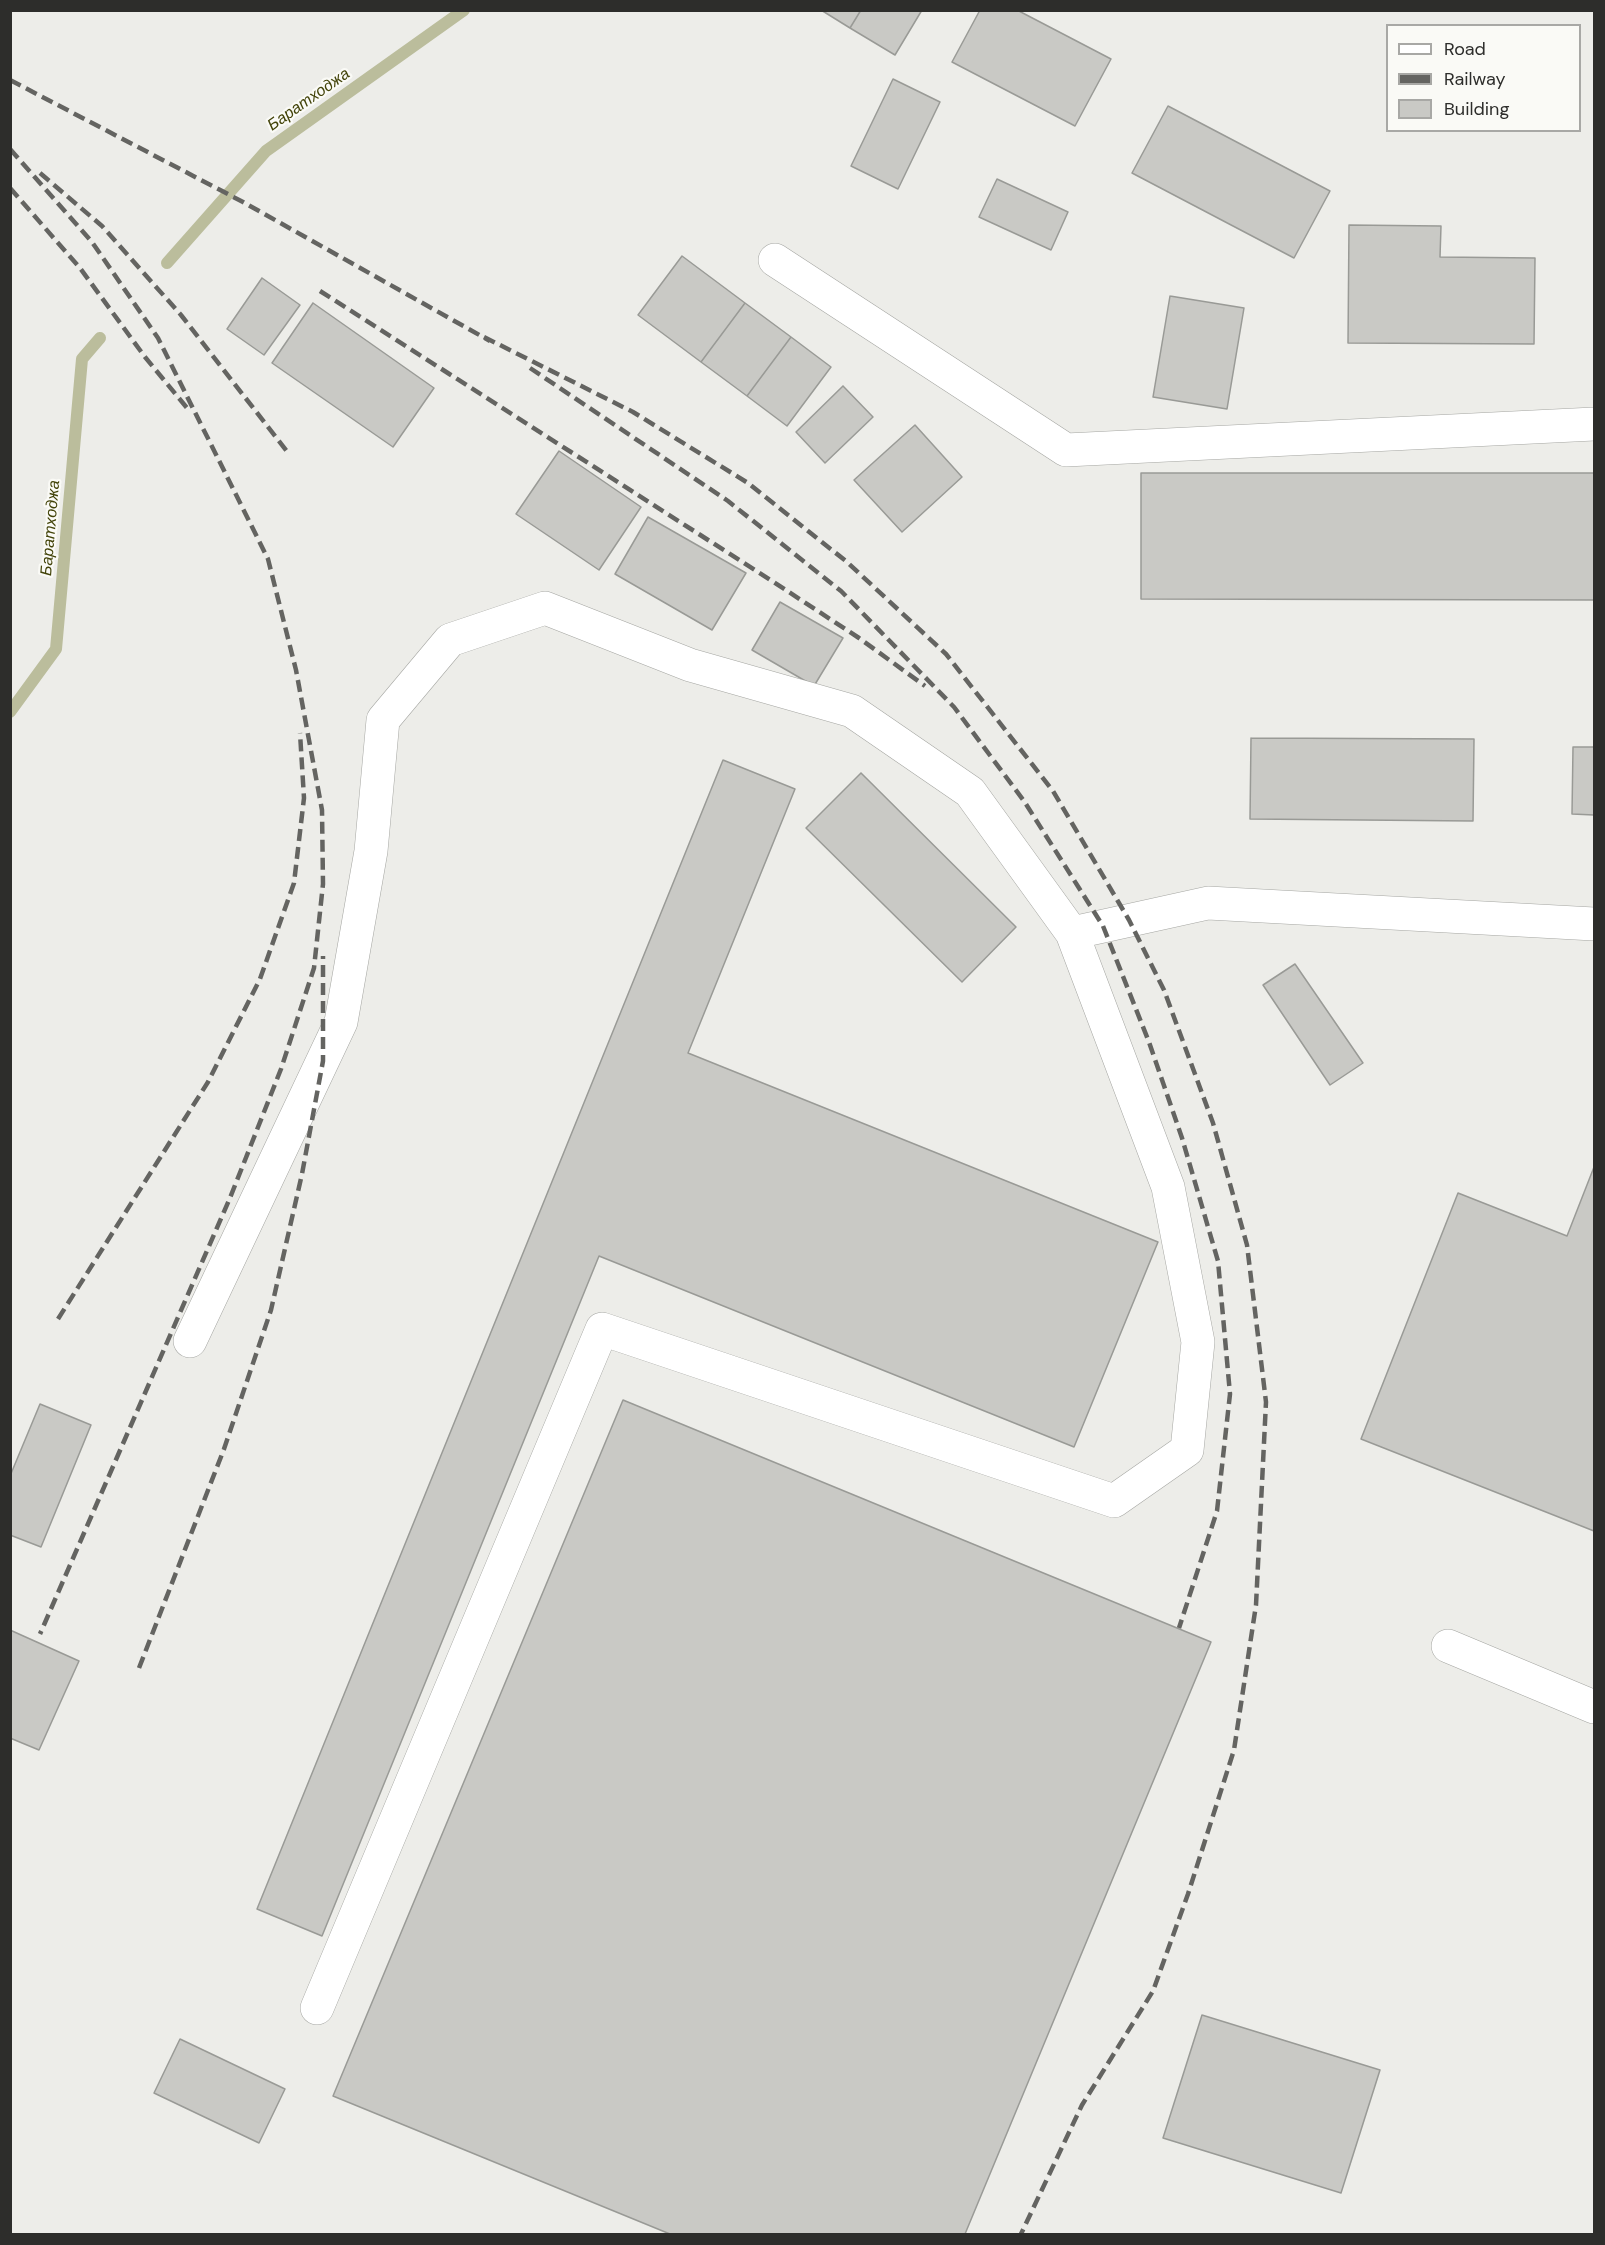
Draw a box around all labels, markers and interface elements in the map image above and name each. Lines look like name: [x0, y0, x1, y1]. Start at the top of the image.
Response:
legend: [1386, 24, 1581, 132]
text: Road: [1444, 37, 1486, 61]
water label: Баратходжа: [264, 65, 354, 135]
text: Railway: [1444, 67, 1506, 91]
text: Building: [1444, 97, 1509, 121]
water label: Баратходжа: [37, 479, 65, 577]

